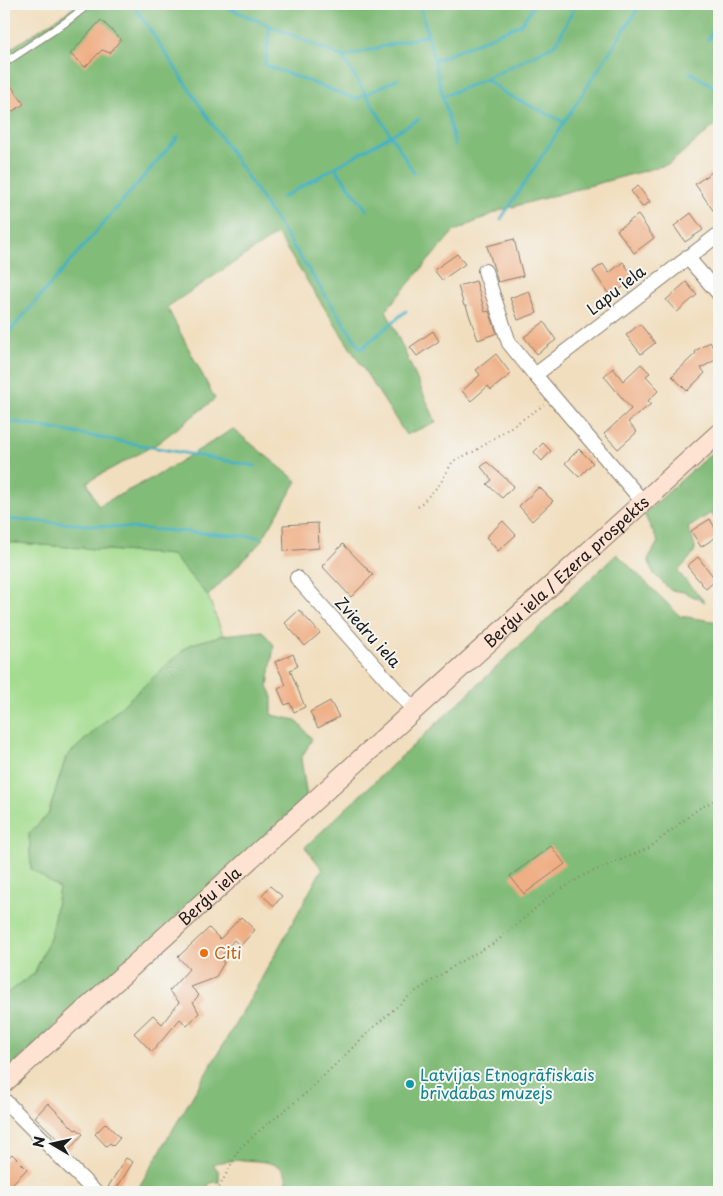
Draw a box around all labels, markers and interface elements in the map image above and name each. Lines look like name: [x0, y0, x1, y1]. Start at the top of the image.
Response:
street label: Lapu iela: [581, 259, 650, 320]
street label: Berģu iela / Ezera prospekts: [478, 489, 654, 653]
street label: Zviedru iela: [330, 590, 407, 672]
street label: Berģu iela: [172, 860, 246, 930]
place label: Citi: [214, 940, 242, 964]
marker: Citi: [198, 947, 210, 959]
place label: Latvijas Etnogrāfiskais brīvdabas muzejs: [420, 1062, 595, 1104]
marker: Latvijas Etnogrāfiskais brīvdabas muzejs: [404, 1078, 416, 1090]
north arrow: [28, 1118, 78, 1168]
text: N: [27, 1135, 50, 1149]

